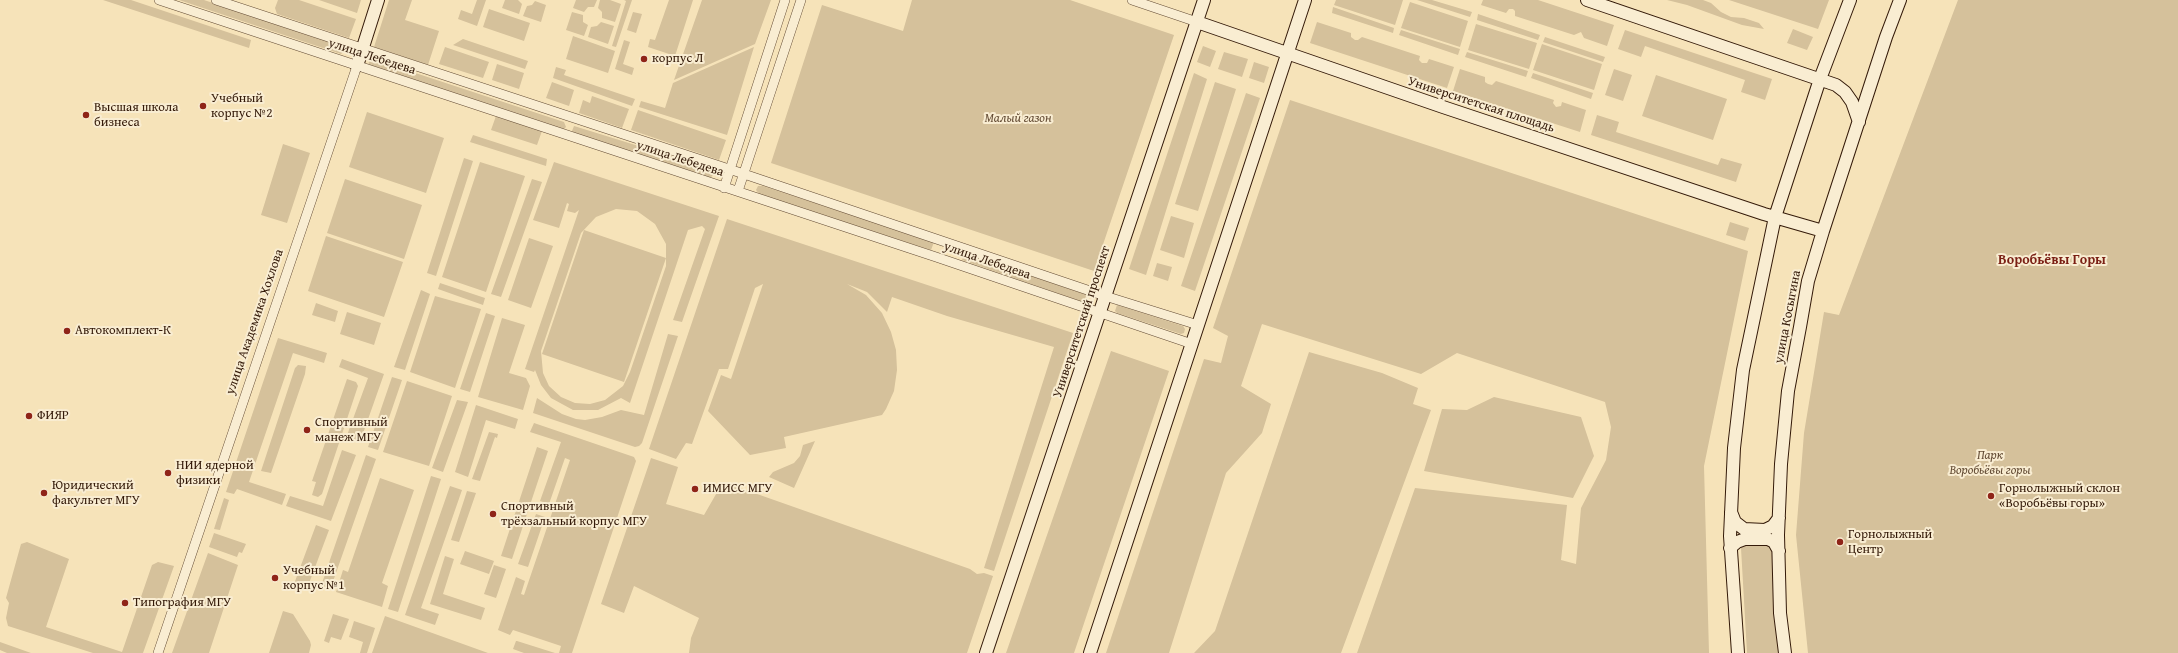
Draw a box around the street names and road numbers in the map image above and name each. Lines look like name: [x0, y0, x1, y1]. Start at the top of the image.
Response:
street label: улица Лебедева: [326, 36, 418, 78]
street label: Университетская площадь: [1406, 74, 1556, 136]
street label: улица Лебедева: [634, 138, 726, 180]
street label: улица Лебедева: [942, 239, 1032, 283]
street label: Университетский проспект: [1050, 244, 1114, 400]
street label: улица Академика Хохлова: [223, 247, 287, 397]
street label: улица Косыгина: [1771, 269, 1805, 365]

